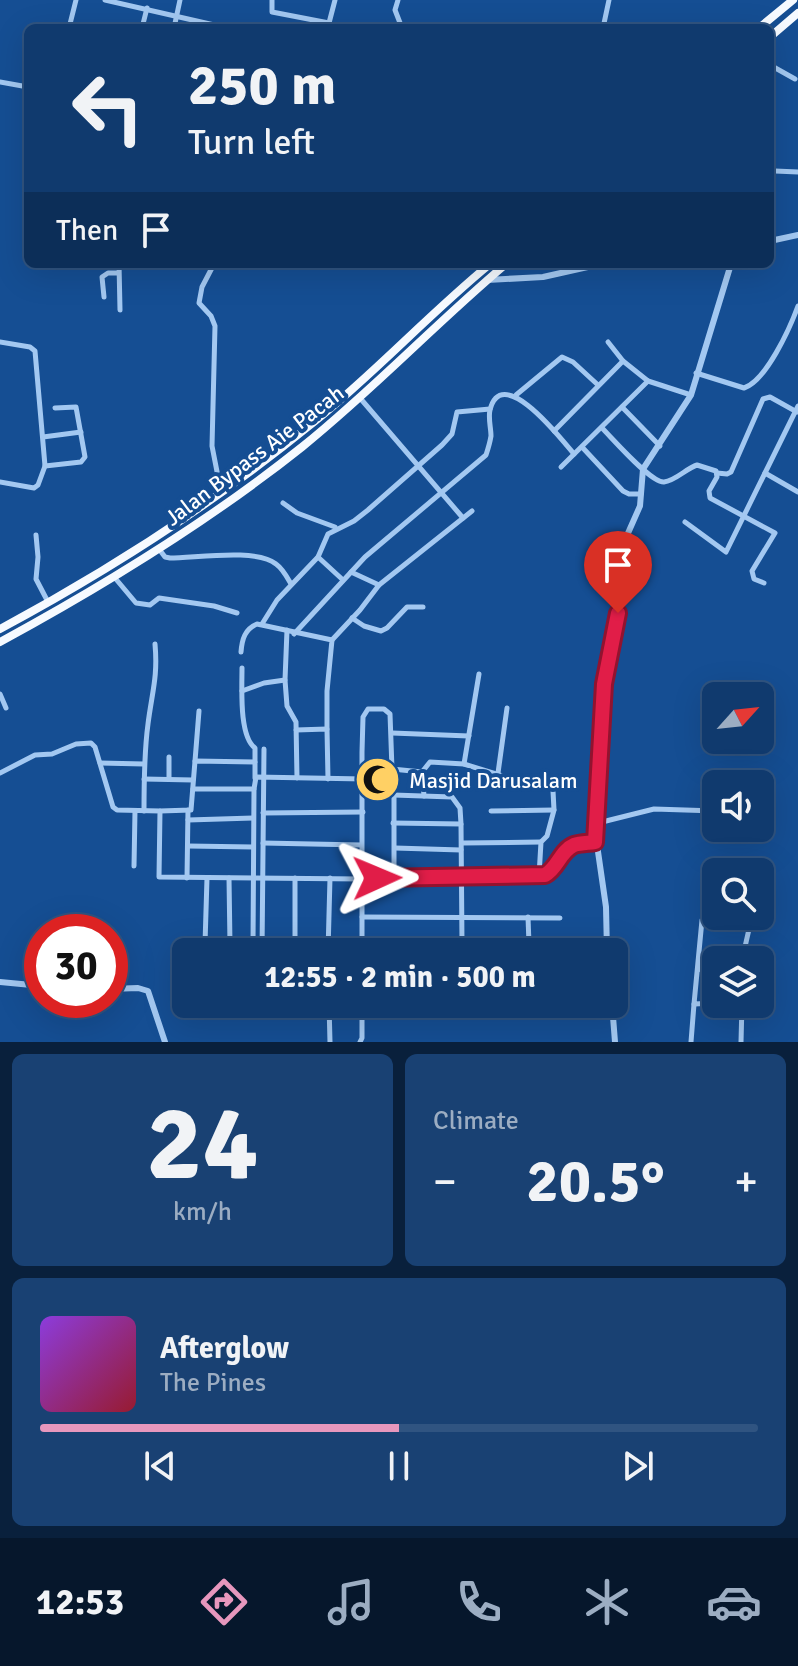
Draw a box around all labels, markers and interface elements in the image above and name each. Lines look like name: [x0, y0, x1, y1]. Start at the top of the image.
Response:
text: 250 m: [188, 51, 336, 120]
icon: left: [56, 56, 160, 160]
text: Turn left: [188, 120, 315, 165]
icon: arrive: [134, 208, 178, 252]
text: Then: [56, 212, 118, 249]
street label: Jalan Bypass Aie Pacah: [160, 379, 349, 531]
pin: [584, 531, 652, 613]
icon: arrive: [596, 543, 640, 587]
north arrow: [702, 682, 774, 754]
map controls: [702, 682, 774, 1018]
mosque icon: Masjid Darusalam: [354, 756, 402, 804]
place label: Masjid Darusalam: [409, 767, 577, 794]
button: sound: [702, 770, 774, 842]
position arrow: [335, 836, 419, 920]
button: search: [702, 858, 774, 930]
speed limit sign: 30: [24, 914, 128, 1018]
button: layers: [702, 946, 774, 1018]
text: 12:55 · 2 min · 500 m: [264, 959, 536, 996]
text: 24: [146, 1080, 259, 1208]
text: Climate: [433, 1105, 519, 1137]
text: 20.5°: [526, 1145, 665, 1219]
text: −: [433, 1155, 457, 1209]
text: +: [734, 1155, 758, 1209]
text: km/h: [173, 1196, 232, 1228]
text: Afterglow: [160, 1330, 289, 1367]
text: The Pines: [160, 1367, 266, 1399]
icon: previous: [138, 1444, 182, 1488]
icon: pause: [377, 1444, 421, 1488]
icon: next: [616, 1444, 660, 1488]
icon: directions: [196, 1574, 252, 1630]
icon: music: [323, 1574, 379, 1630]
icon: phone: [451, 1574, 507, 1630]
icon: climate: [579, 1574, 635, 1630]
icon: car: [706, 1574, 762, 1630]
text: 12:53: [36, 1580, 124, 1625]

